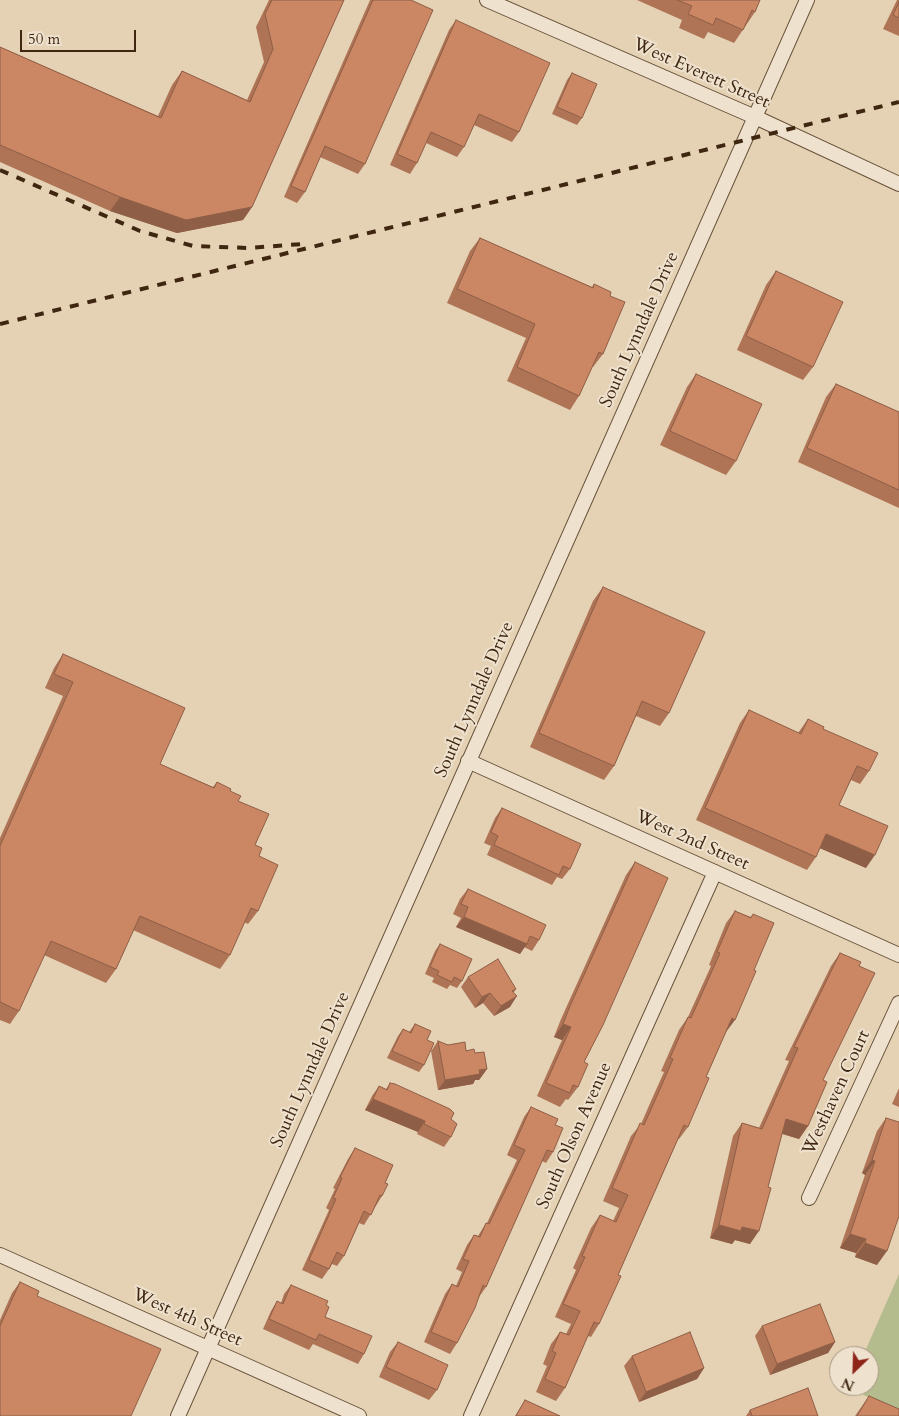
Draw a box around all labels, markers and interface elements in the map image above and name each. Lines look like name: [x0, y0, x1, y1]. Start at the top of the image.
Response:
scale bar: [22, 20, 139, 52]
text: 50 m: [28, 29, 60, 49]
street label: West Everett Street: [629, 34, 773, 114]
street label: South Lynndale Drive: [596, 249, 684, 411]
street label: South Lynndale Drive: [431, 619, 519, 781]
street label: West 2nd Street: [632, 806, 752, 876]
street label: South Lynndale Drive: [267, 989, 355, 1151]
street label: Westhaven Court: [799, 1027, 875, 1159]
street label: South Olson Avenue: [533, 1059, 617, 1213]
street label: West 4th Street: [129, 1284, 245, 1352]
north arrow: [829, 1346, 879, 1396]
text: N: [839, 1373, 858, 1395]

